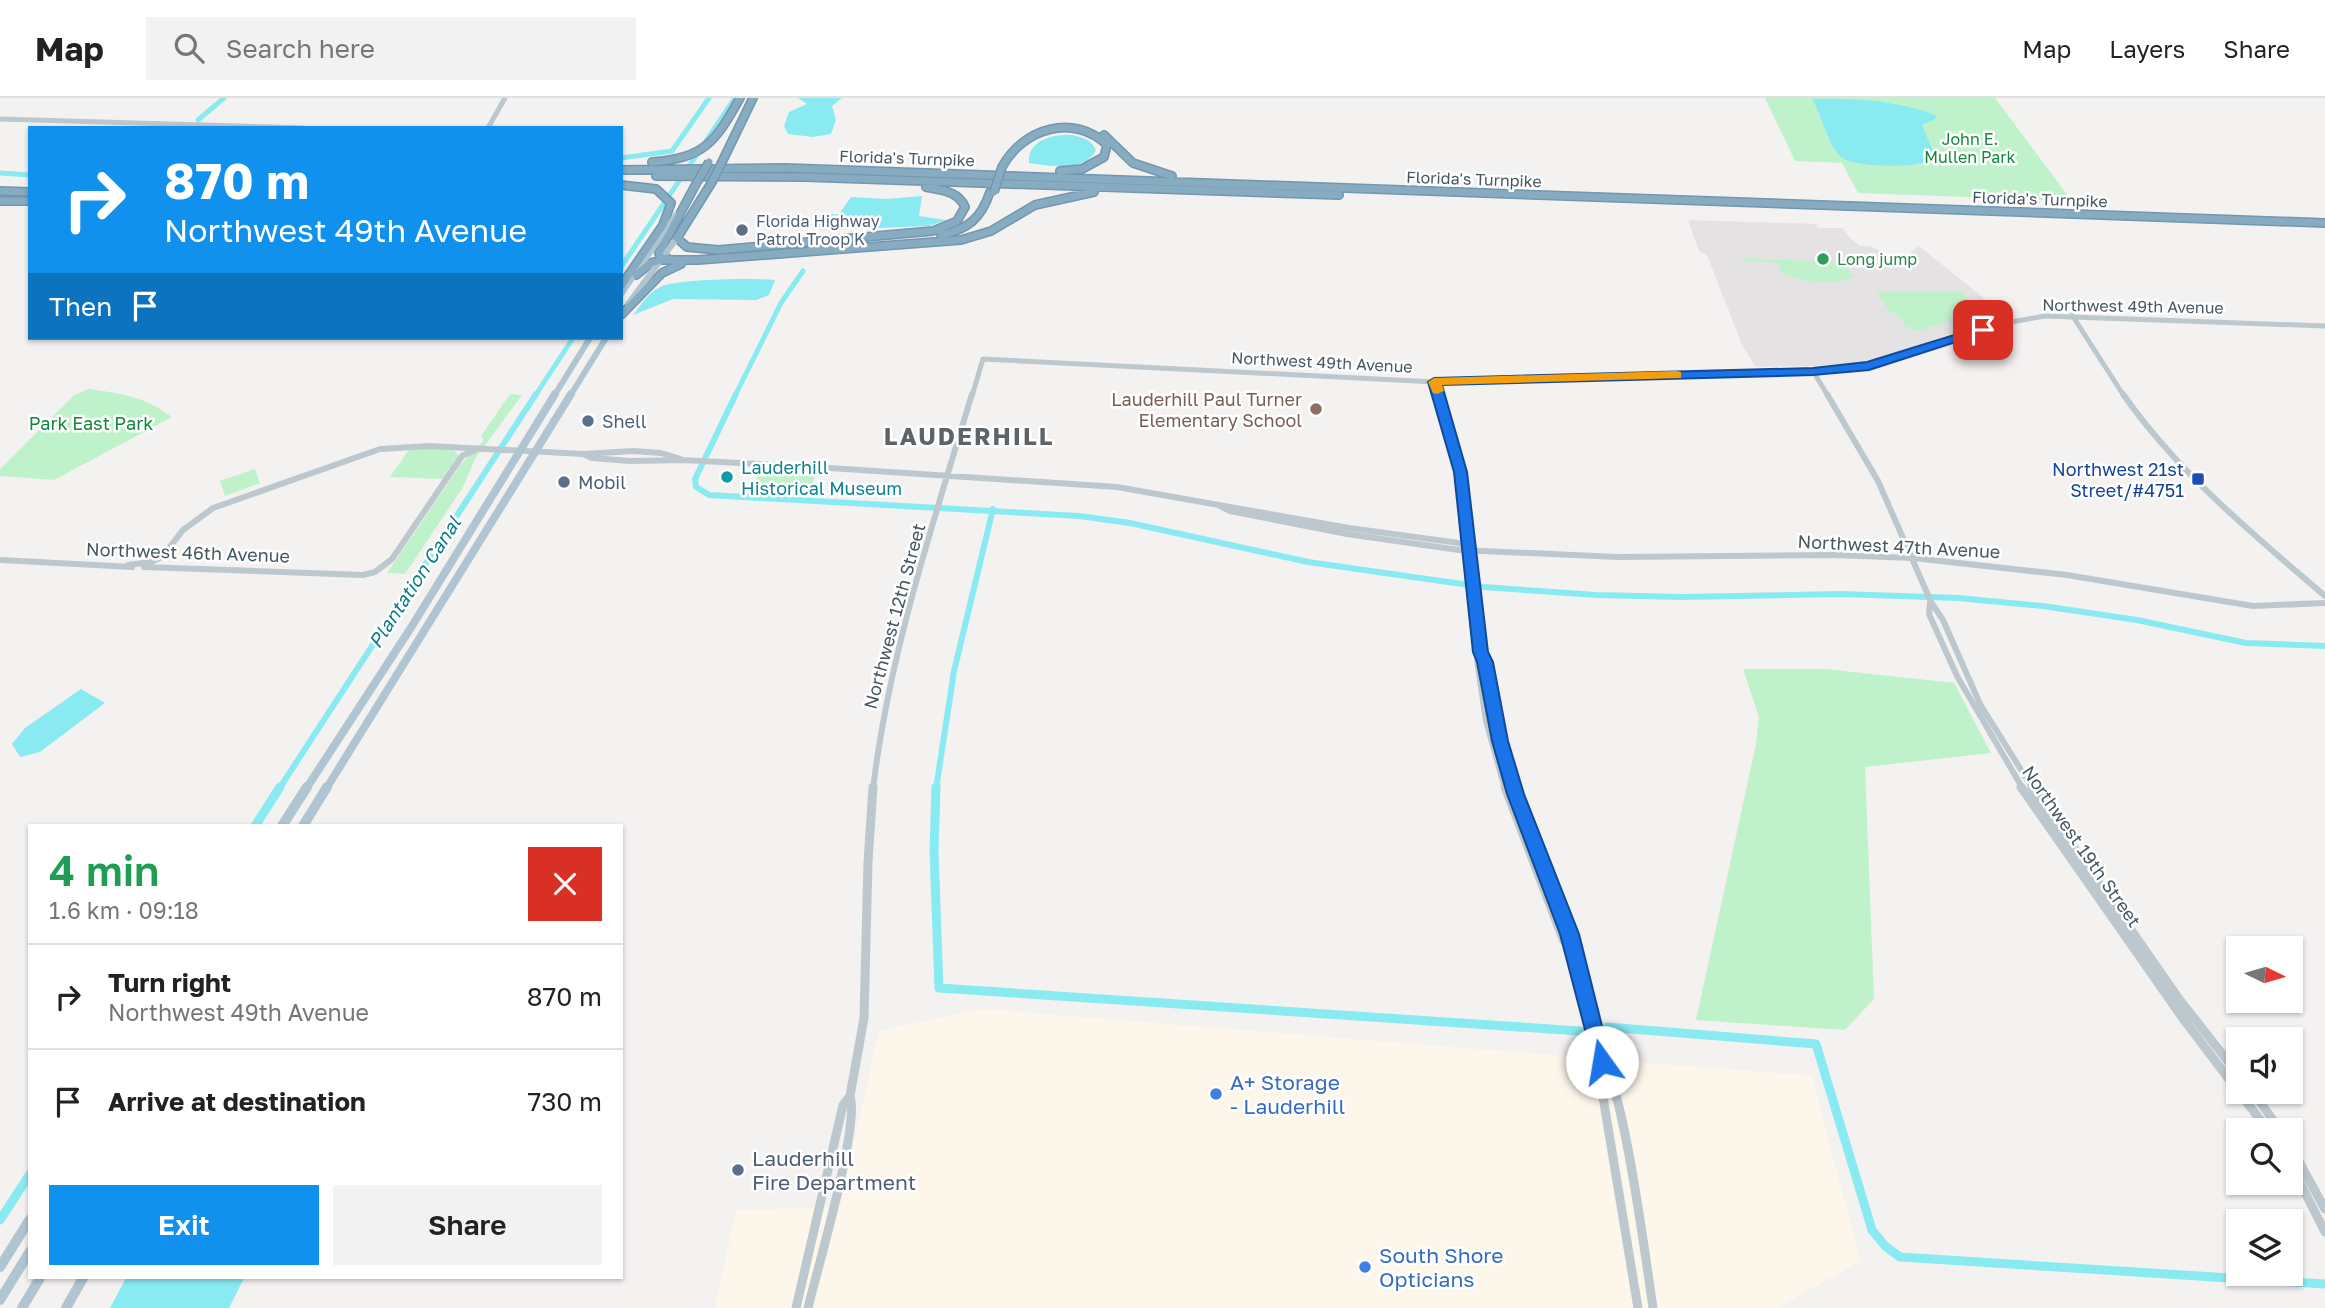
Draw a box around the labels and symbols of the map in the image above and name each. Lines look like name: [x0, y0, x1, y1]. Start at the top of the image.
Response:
park label: John E. Mullen Park: [1924, 129, 2016, 167]
street label: Florida's Turnpike: [839, 146, 975, 170]
street label: Florida's Turnpike: [1406, 167, 1542, 191]
street label: Florida's Turnpike: [1972, 187, 2108, 211]
place label: Florida Highway Patrol Troop K: [756, 211, 880, 249]
marker: Florida Highway Patrol Troop K: [734, 222, 750, 238]
place label: Long jump: [1837, 249, 1917, 269]
marker: Long jump: [1815, 251, 1831, 267]
street label: Northwest 49th Avenue: [2042, 294, 2224, 318]
pin: [1953, 300, 2013, 360]
street label: Northwest 49th Avenue: [1231, 347, 1413, 377]
place label: Lauderhill Paul Turner Elementary School: [1111, 388, 1302, 431]
marker: Lauderhill Paul Turner Elementary School: [1308, 401, 1324, 417]
place label: Shell: [602, 410, 647, 432]
park label: Park East Park: [29, 412, 153, 434]
marker: Shell: [580, 413, 596, 429]
district label: LAUDERHILL: [884, 421, 1054, 450]
place label: Lauderhill Historical Museum: [741, 456, 902, 499]
place label: Northwest 21st Street/#4751: [2052, 458, 2184, 501]
marker: Lauderhill Historical Museum: [719, 469, 735, 485]
place label: Mobil: [578, 471, 626, 493]
marker: Northwest 21st Street/#4751: [2190, 471, 2206, 487]
marker: Mobil: [556, 474, 572, 490]
water label: Plantation Canal: [363, 511, 465, 652]
street label: Northwest 12th Street: [859, 521, 929, 711]
street label: Northwest 47th Avenue: [1797, 530, 2001, 562]
street label: Northwest 46th Avenue: [86, 537, 290, 567]
street label: Northwest 19th Street: [2018, 761, 2146, 931]
north arrow: [2226, 936, 2303, 1013]
position arrow: [1565, 1025, 1639, 1099]
place label: A+ Storage - Lauderhill: [1230, 1069, 1345, 1119]
marker: A+ Storage - Lauderhill: [1208, 1086, 1224, 1102]
place label: Lauderhill Fire Department: [752, 1145, 916, 1195]
marker: Lauderhill Fire Department: [730, 1162, 746, 1178]
place label: South Shore Opticians: [1379, 1242, 1503, 1292]
marker: South Shore Opticians: [1357, 1259, 1373, 1275]

